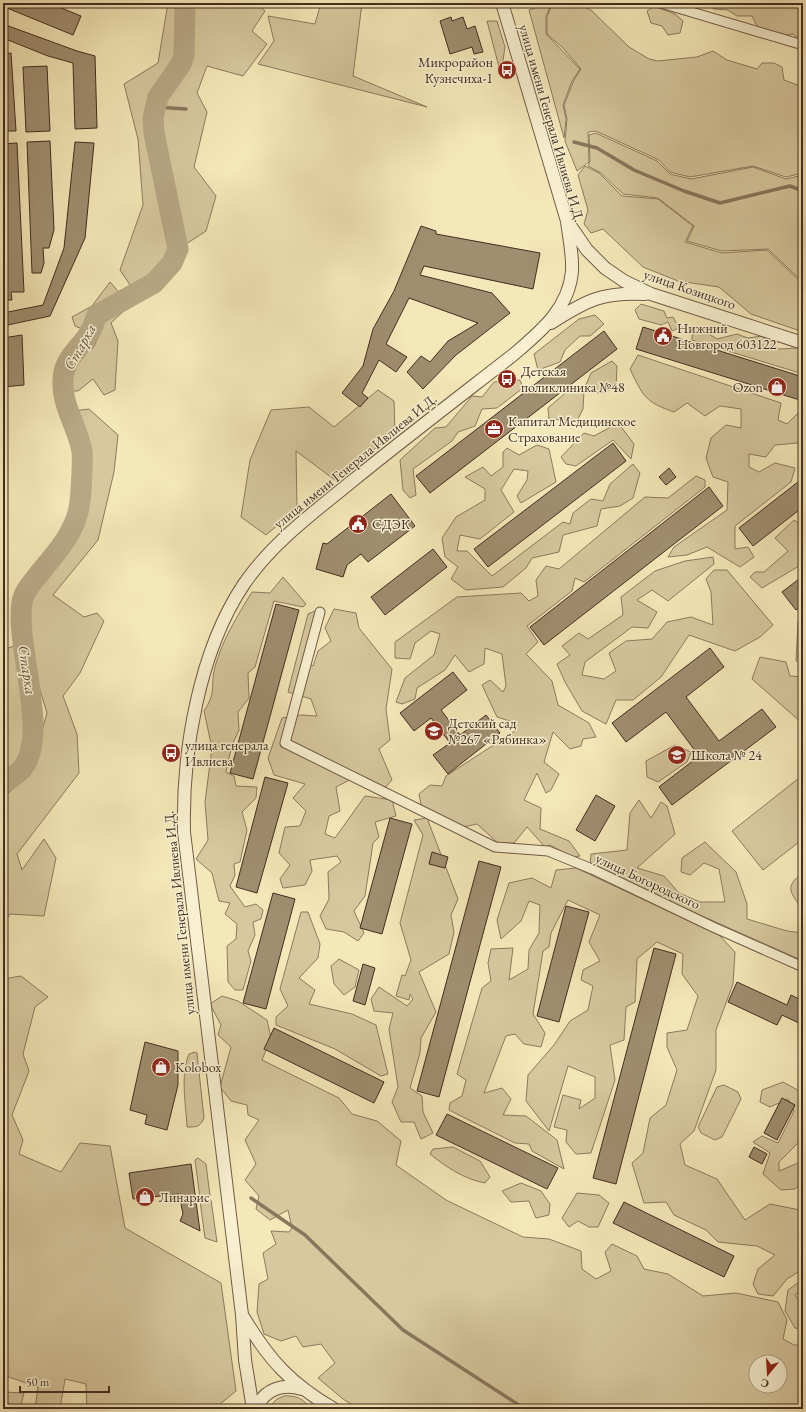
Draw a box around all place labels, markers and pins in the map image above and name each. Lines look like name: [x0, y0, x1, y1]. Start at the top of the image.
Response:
place label: Микрорайон Кузнечиха-1: [418, 53, 493, 87]
bus stop icon: Микрорайон Кузнечиха-1: [496, 59, 518, 81]
place label: Нижний Новгород 603122: [677, 319, 777, 353]
public building icon: Нижний Новгород 603122: [652, 325, 674, 347]
place label: Детская поликлиника №48: [521, 362, 625, 396]
bus stop icon: Детская поликлиника №48: [496, 368, 518, 390]
shop icon: Ozon: [766, 376, 788, 398]
place label: Ozon: [733, 378, 764, 396]
place label: Капитал Медицинское Страхование: [508, 412, 636, 446]
office icon: Капитал Медицинское Страхование: [483, 418, 505, 440]
public building icon: СДЭК: [347, 513, 369, 535]
place label: СДЭК: [372, 515, 411, 533]
place label: Детский сад №267 «Рябинка»: [448, 714, 547, 748]
school or university icon: Детский сад №267 «Рябинка»: [423, 720, 445, 742]
place label: улица генерала Ивлиева: [185, 736, 269, 770]
bus stop icon: улица генерала Ивлиева: [160, 742, 182, 764]
school or university icon: Школа № 24: [666, 744, 688, 766]
place label: Школа № 24: [691, 746, 762, 764]
shop icon: Kolobox: [150, 1056, 172, 1078]
place label: Kolobox: [175, 1058, 221, 1076]
shop icon: Линарис: [134, 1186, 156, 1208]
place label: Линарис: [159, 1188, 210, 1206]

